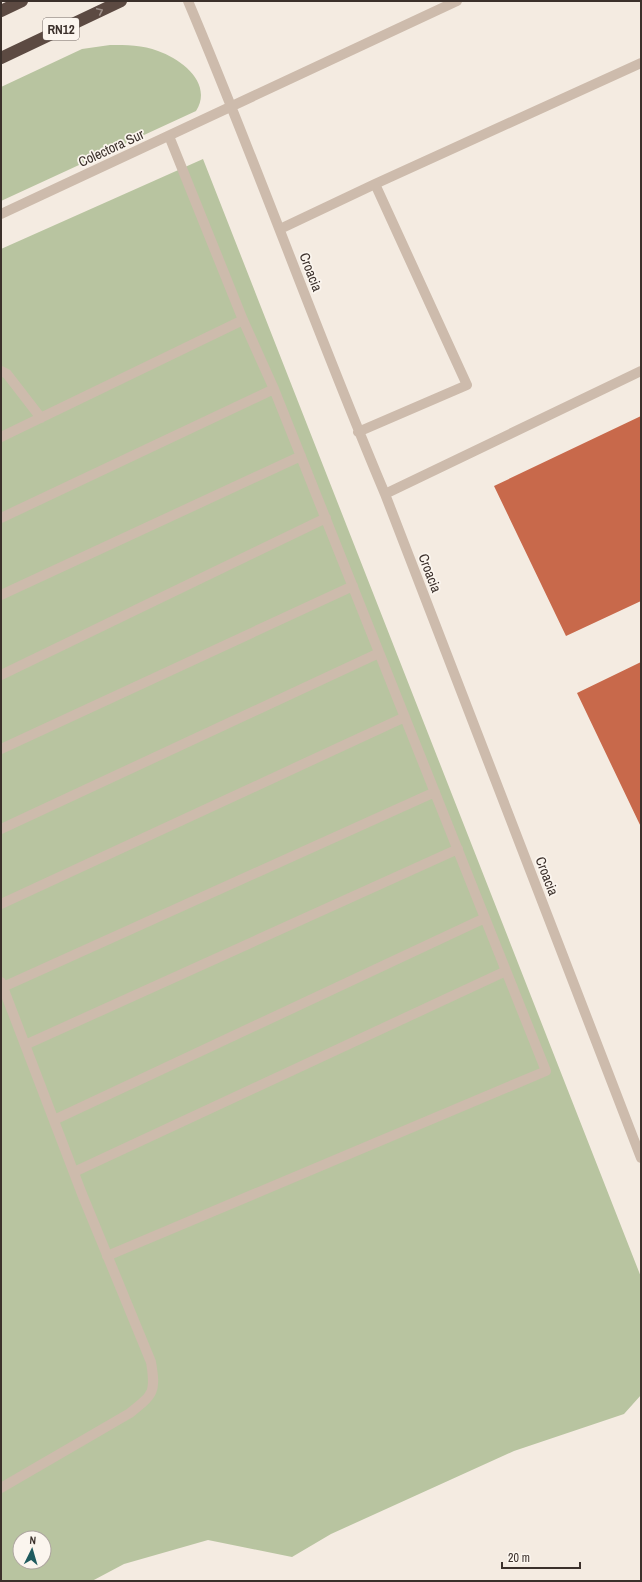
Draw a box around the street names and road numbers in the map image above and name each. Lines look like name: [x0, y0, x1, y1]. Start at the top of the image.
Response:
road number: RN12: [43, 18, 79, 40]
street label: Colectora Sur: [75, 125, 147, 171]
street label: Croacia: [295, 250, 327, 295]
street label: Croacia: [414, 551, 446, 596]
street label: Croacia: [531, 854, 563, 899]

